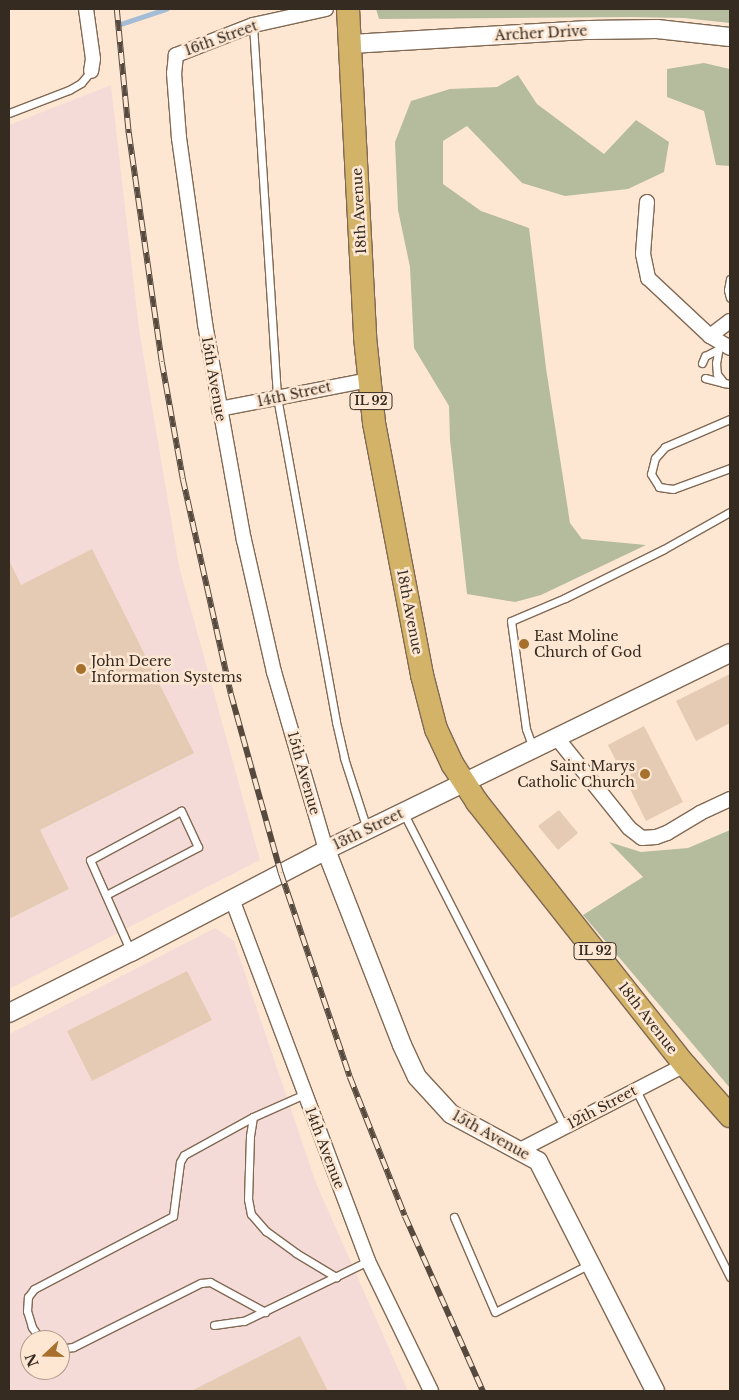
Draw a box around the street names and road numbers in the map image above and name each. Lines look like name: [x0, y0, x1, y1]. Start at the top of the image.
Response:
street label: 16th Street: [182, 17, 260, 59]
street label: Archer Drive: [494, 22, 588, 44]
street label: 18th Avenue: [348, 167, 370, 255]
street label: 15th Avenue: [198, 335, 230, 423]
street label: 14th Street: [255, 378, 333, 410]
road number: IL 92: [348, 392, 394, 411]
street label: 18th Avenue: [393, 568, 427, 656]
street label: 15th Avenue: [284, 729, 324, 817]
street label: 13th Street: [330, 805, 406, 853]
road number: IL 92: [572, 941, 618, 960]
street label: 18th Avenue: [615, 979, 681, 1057]
street label: 12th Street: [565, 1082, 639, 1132]
street label: 14th Avenue: [302, 1105, 348, 1191]
street label: 15th Avenue: [449, 1107, 533, 1163]

